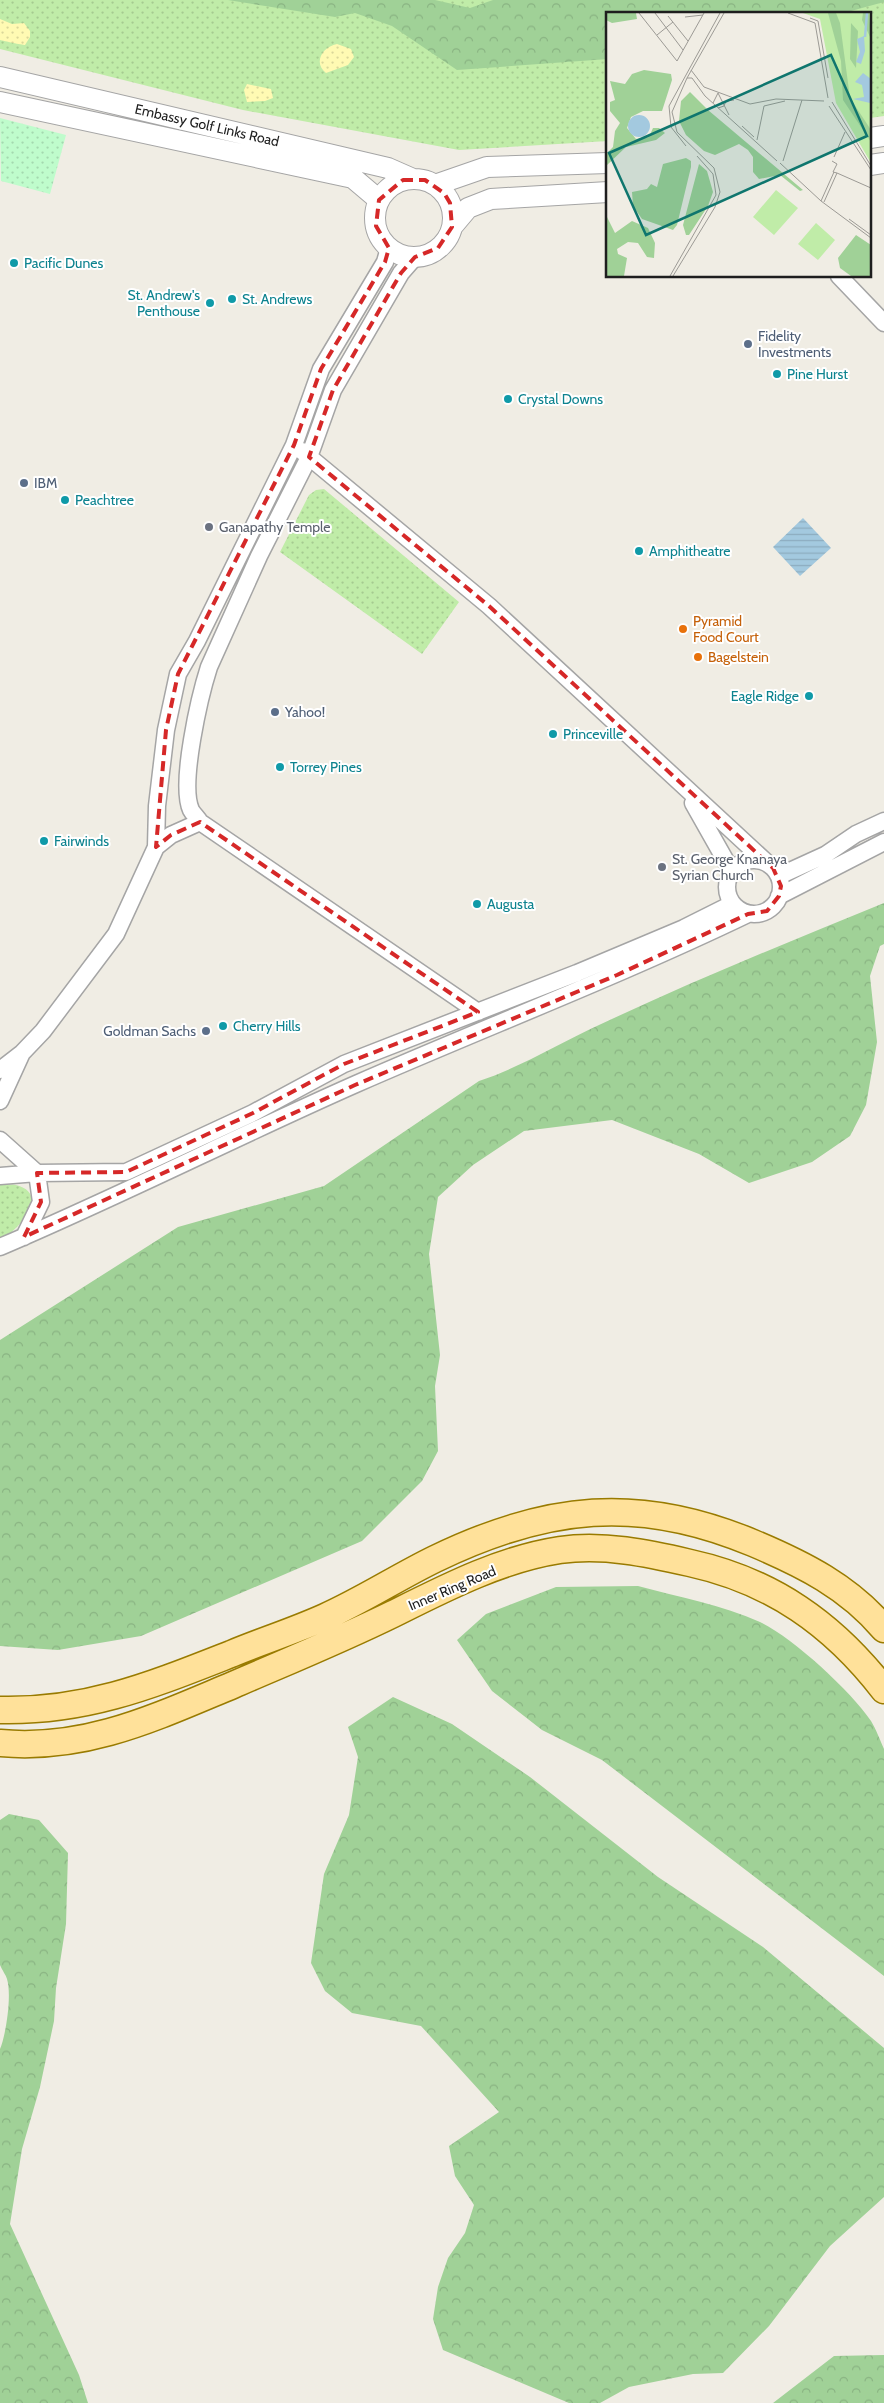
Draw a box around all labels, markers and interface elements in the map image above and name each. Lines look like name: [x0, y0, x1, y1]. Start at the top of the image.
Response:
inset map: [606, 12, 872, 278]
street label: Embassy Golf Links Road: [133, 100, 281, 150]
place label: Pacific Dunes: [24, 254, 103, 272]
marker: Pacific Dunes: [8, 257, 20, 269]
place label: St. Andrew's Penthouse: [127, 286, 200, 320]
place label: St. Andrews: [242, 290, 313, 308]
marker: St. Andrews: [226, 293, 238, 305]
marker: St. Andrew's Penthouse: [204, 297, 216, 309]
place label: Fidelity Investments: [758, 327, 831, 361]
marker: Fidelity Investments: [742, 338, 754, 350]
place label: Pine Hurst: [787, 365, 848, 383]
marker: Pine Hurst: [771, 368, 783, 380]
place label: Crystal Downs: [518, 390, 603, 408]
marker: Crystal Downs: [502, 393, 514, 405]
place label: IBM: [34, 474, 57, 492]
marker: IBM: [18, 477, 30, 489]
place label: Peachtree: [75, 491, 134, 509]
marker: Peachtree: [59, 494, 71, 506]
place label: Ganapathy Temple: [219, 518, 330, 536]
marker: Ganapathy Temple: [203, 521, 215, 533]
place label: Amphitheatre: [649, 542, 730, 560]
marker: Amphitheatre: [633, 545, 645, 557]
place label: Pyramid Food Court: [693, 612, 759, 646]
marker: Pyramid Food Court: [677, 623, 689, 635]
place label: Bagelstein: [708, 648, 769, 666]
marker: Bagelstein: [692, 651, 704, 663]
place label: Eagle Ridge: [731, 687, 799, 705]
marker: Eagle Ridge: [803, 690, 815, 702]
place label: Yahoo!: [284, 703, 325, 721]
marker: Yahoo!: [269, 706, 281, 718]
place label: Princeville: [563, 725, 623, 743]
marker: Princeville: [547, 728, 559, 740]
place label: Torrey Pines: [290, 758, 362, 776]
marker: Torrey Pines: [274, 761, 286, 773]
place label: Fairwinds: [54, 832, 109, 850]
marker: Fairwinds: [38, 835, 50, 847]
place label: St. George Knanaya Syrian Church: [672, 850, 787, 884]
marker: St. George Knanaya Syrian Church: [656, 861, 668, 873]
place label: Augusta: [487, 895, 535, 913]
marker: Augusta: [471, 898, 483, 910]
place label: Cherry Hills: [233, 1017, 301, 1035]
marker: Cherry Hills: [217, 1020, 229, 1032]
place label: Goldman Sachs: [103, 1022, 196, 1040]
marker: Goldman Sachs: [200, 1025, 212, 1037]
street label: Inner Ring Road: [405, 1561, 499, 1615]

